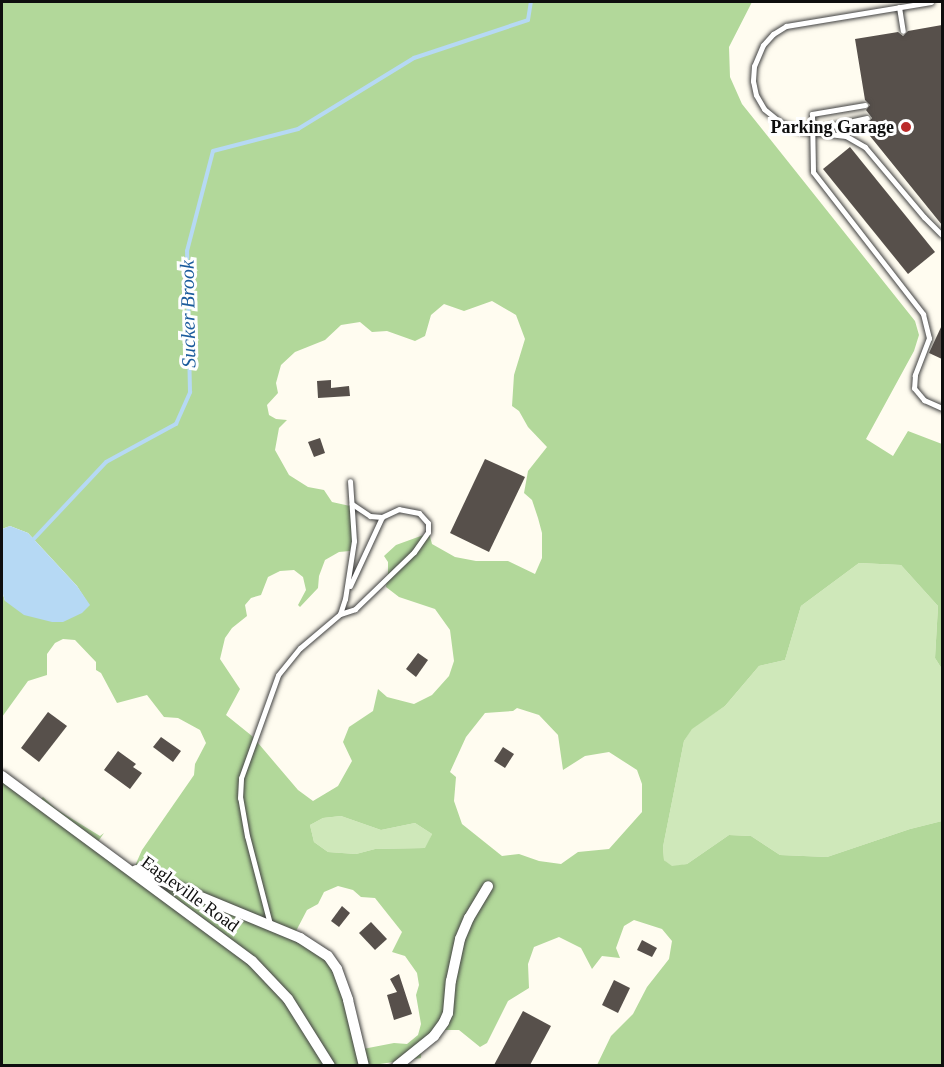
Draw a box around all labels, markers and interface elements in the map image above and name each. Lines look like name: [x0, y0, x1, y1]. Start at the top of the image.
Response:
place label: Parking Garage: [771, 116, 894, 138]
marker: Parking Garage: [899, 120, 913, 134]
water label: Sucker Brook: [175, 260, 201, 368]
street label: Eagleville Road: [137, 851, 243, 937]

